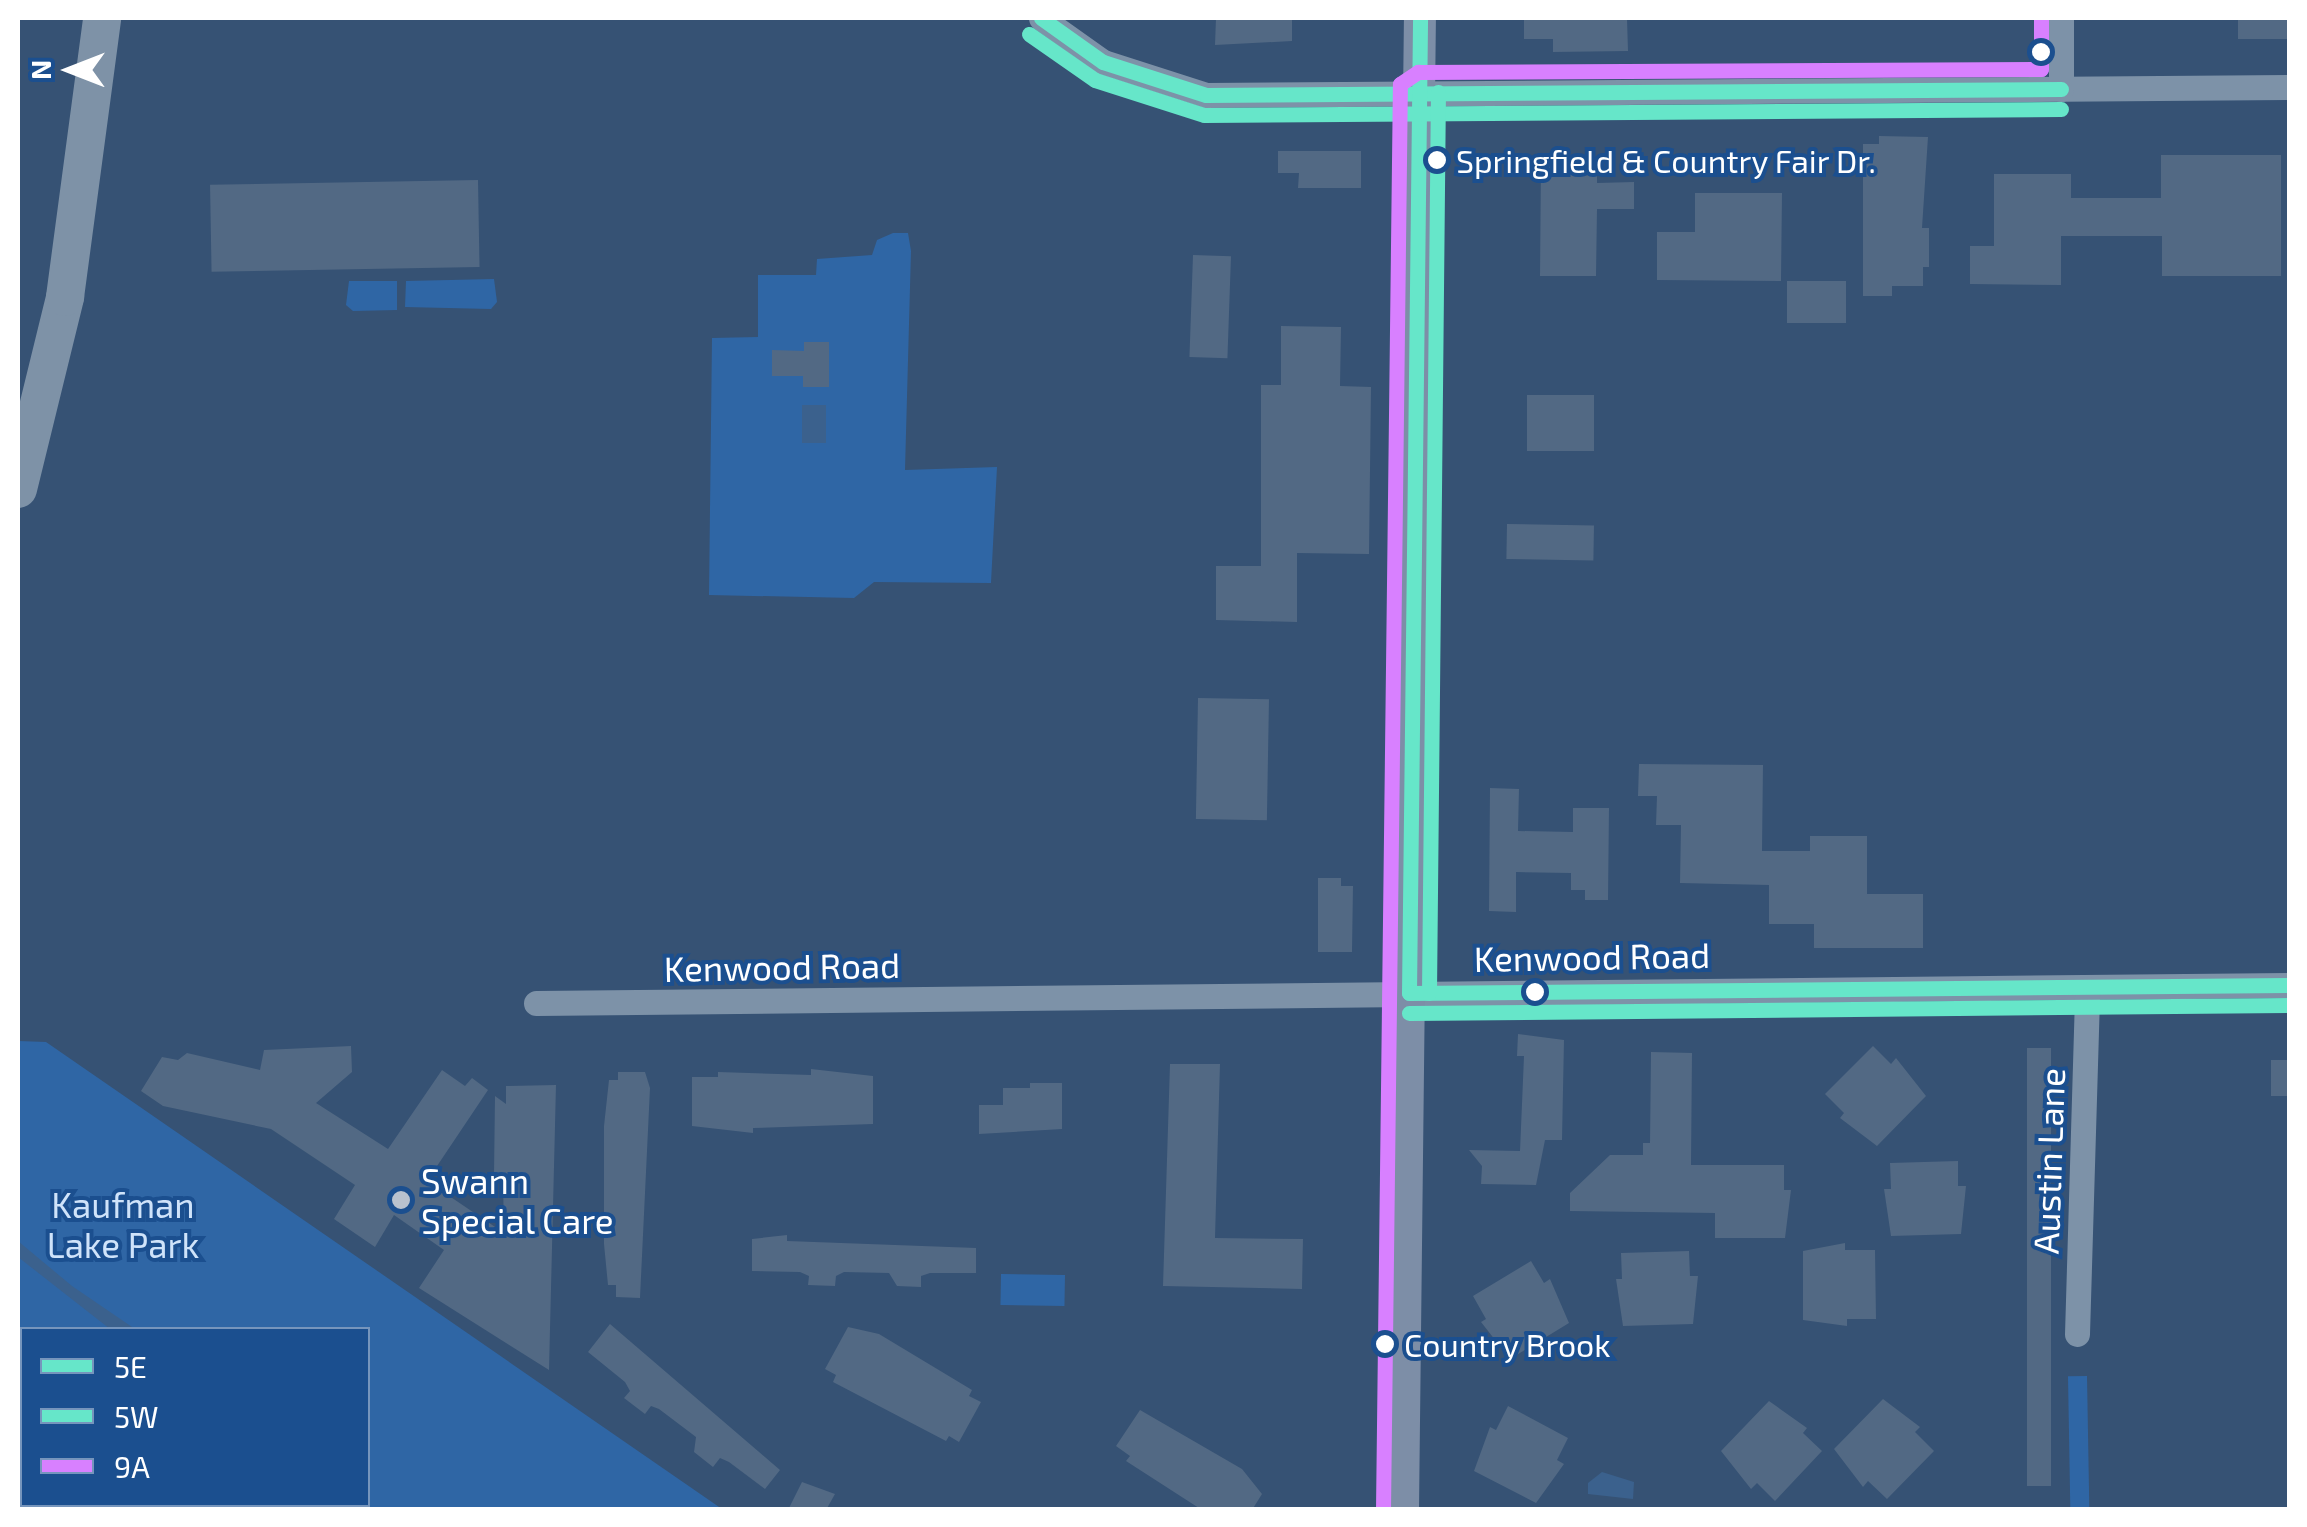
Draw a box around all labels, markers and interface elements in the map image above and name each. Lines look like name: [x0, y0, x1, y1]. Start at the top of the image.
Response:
north arrow: [20, 20, 120, 120]
unlabelled marker: [2031, 42, 2051, 62]
text: N: [23, 60, 57, 80]
place label: Springfield & Country Fair Dr.: [1456, 141, 1877, 179]
marker: Springfield & Country Fair Dr.: [1427, 150, 1447, 170]
street label: Kenwood Road: [1473, 933, 1711, 979]
street label: Kenwood Road: [663, 943, 901, 989]
unlabelled marker: [1525, 982, 1545, 1002]
street label: Austin Lane: [2024, 1067, 2072, 1255]
place label: Swann Special Care: [421, 1159, 614, 1241]
park label: Kaufman Lake Park: [47, 1183, 199, 1265]
marker: Swann Special Care: [390, 1189, 412, 1211]
place label: Country Brook: [1404, 1325, 1611, 1363]
legend: [20, 1327, 370, 1507]
marker: Country Brook: [1375, 1334, 1395, 1354]
text: 5E: [114, 1348, 147, 1384]
text: 5W: [114, 1398, 159, 1434]
text: 9A: [114, 1448, 150, 1484]

